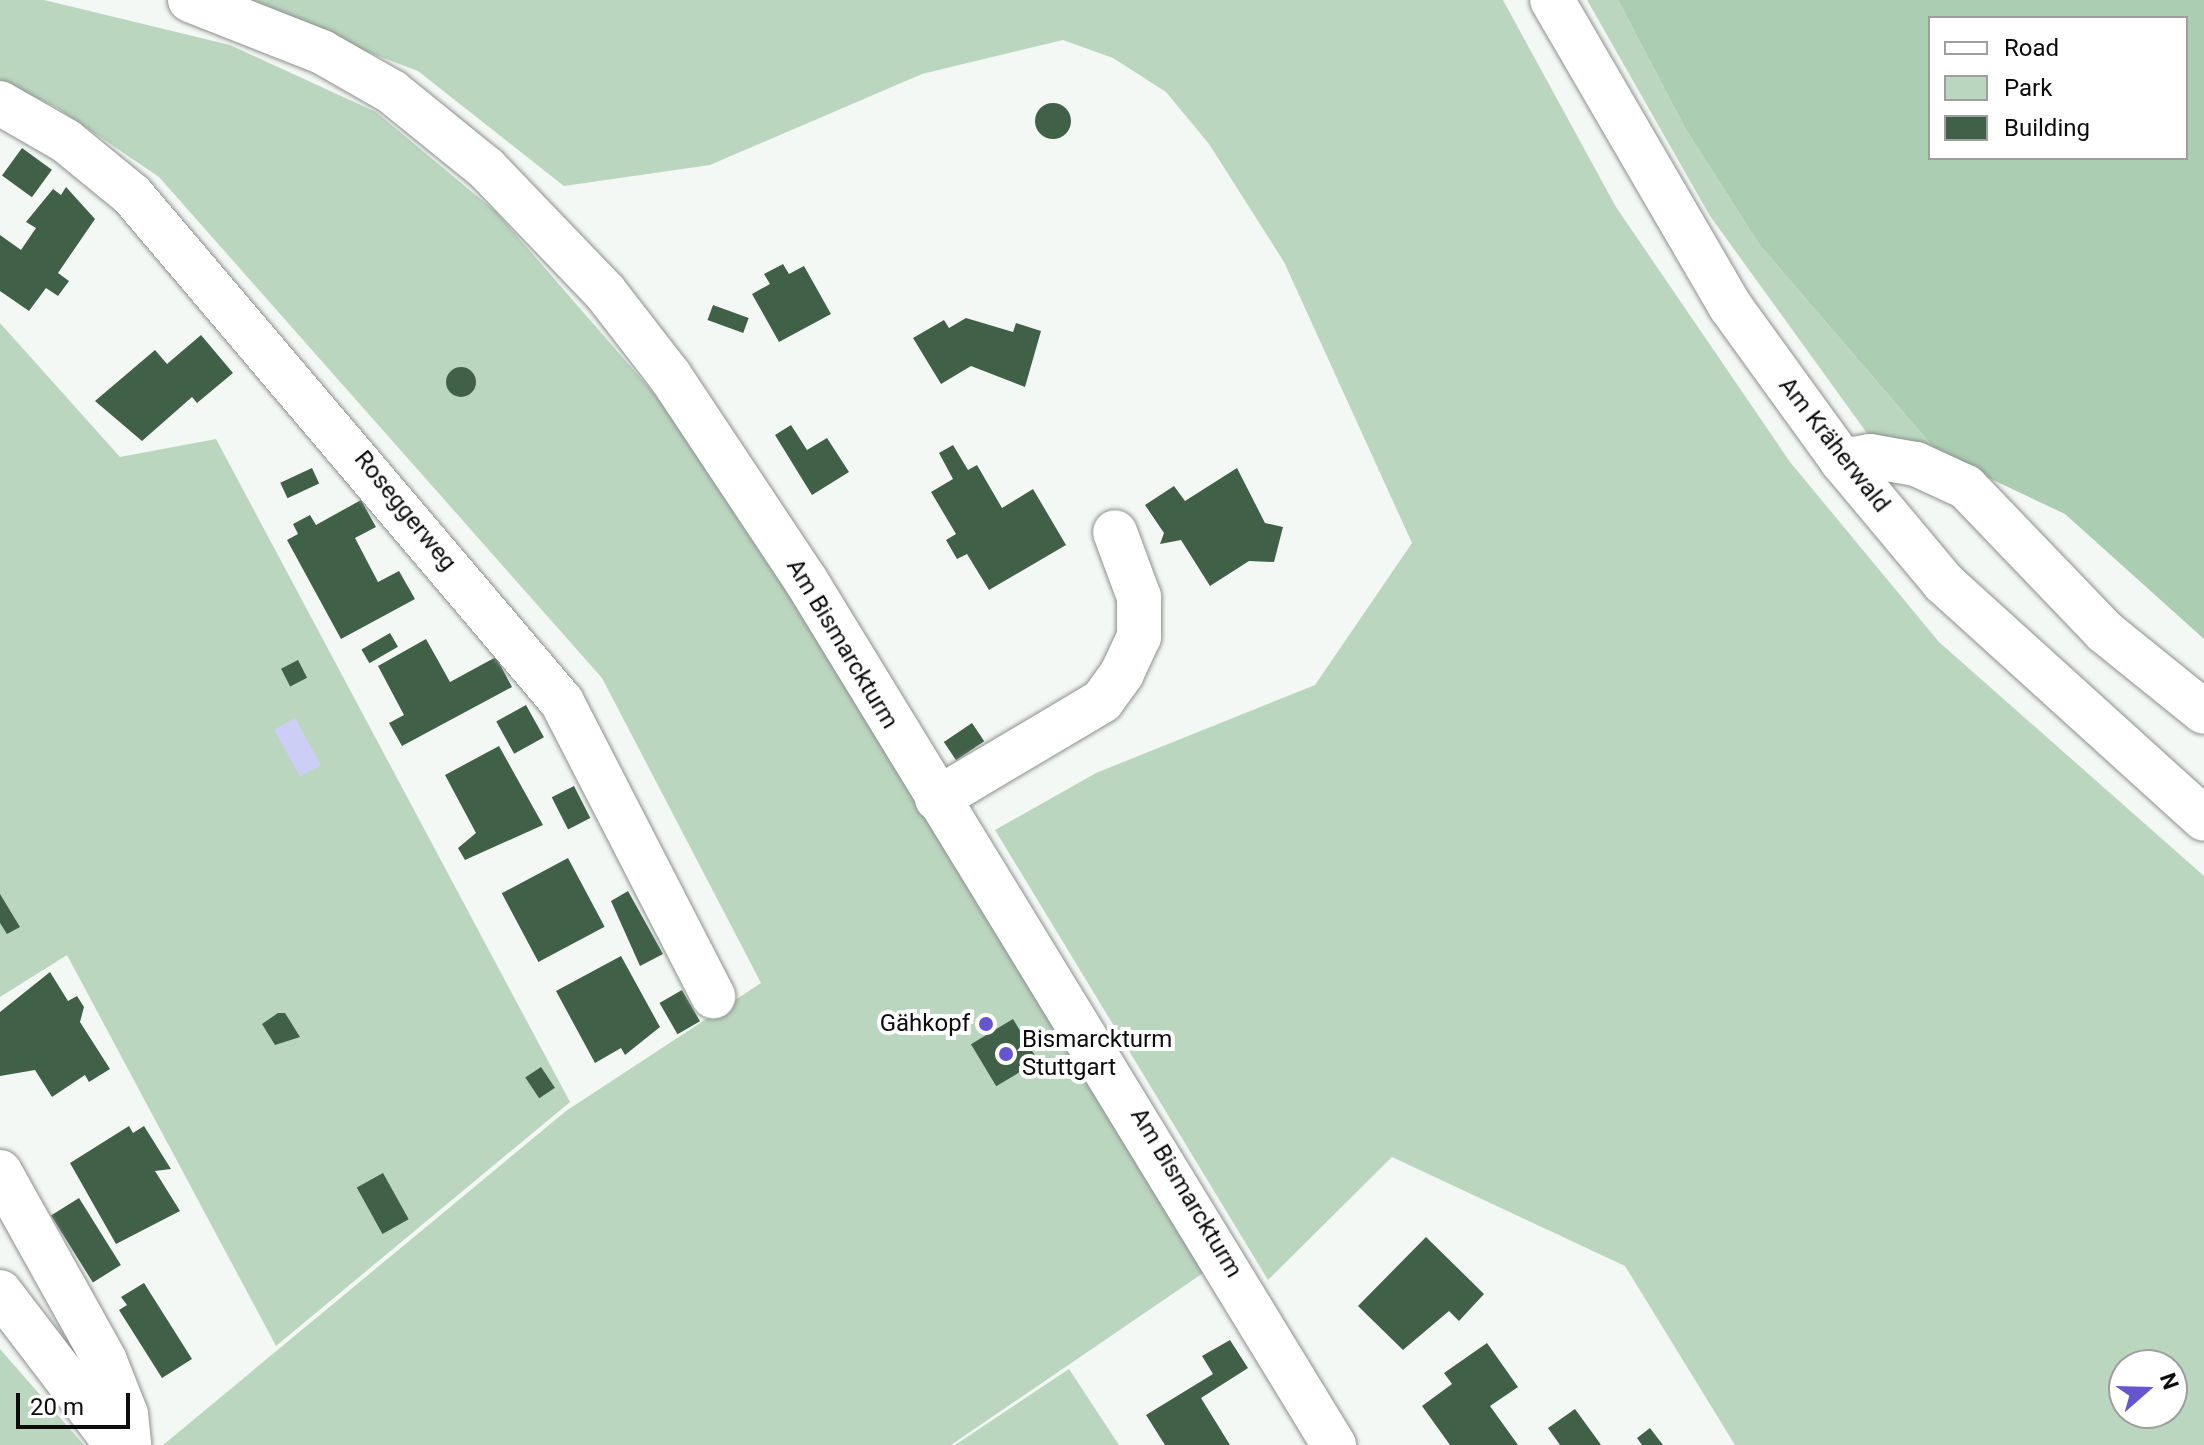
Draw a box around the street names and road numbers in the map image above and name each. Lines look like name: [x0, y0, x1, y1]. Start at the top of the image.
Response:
street label: Am Kräherwald: [1772, 372, 1896, 518]
street label: Roseggerweg: [348, 445, 462, 577]
street label: Am Bismarckturm: [780, 554, 904, 734]
street label: Am Bismarckturm: [1124, 1103, 1248, 1283]

